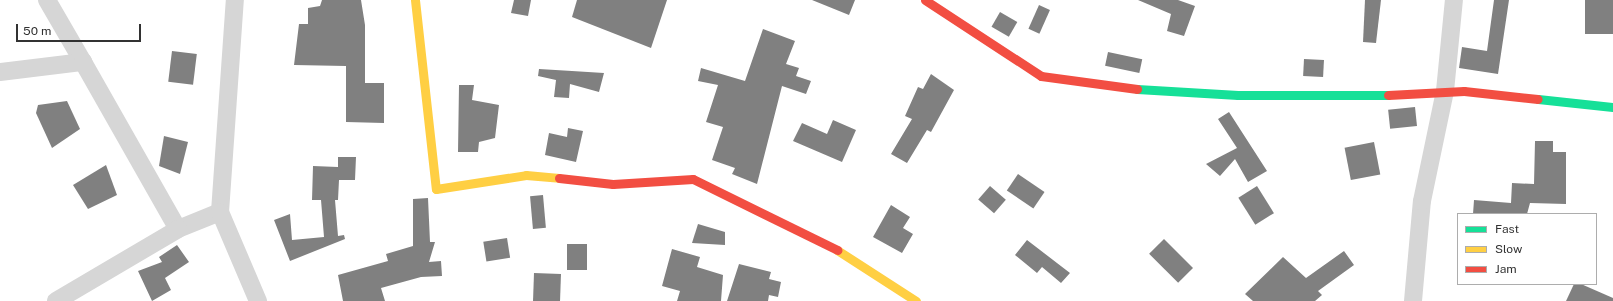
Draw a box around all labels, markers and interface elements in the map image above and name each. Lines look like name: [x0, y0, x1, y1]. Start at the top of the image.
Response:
scale bar: [18, 16, 143, 42]
text: 50 m: [23, 24, 51, 38]
legend: [1457, 213, 1597, 285]
text: Fast: [1495, 222, 1519, 236]
text: Slow: [1495, 242, 1522, 256]
text: Jam: [1495, 262, 1517, 276]

